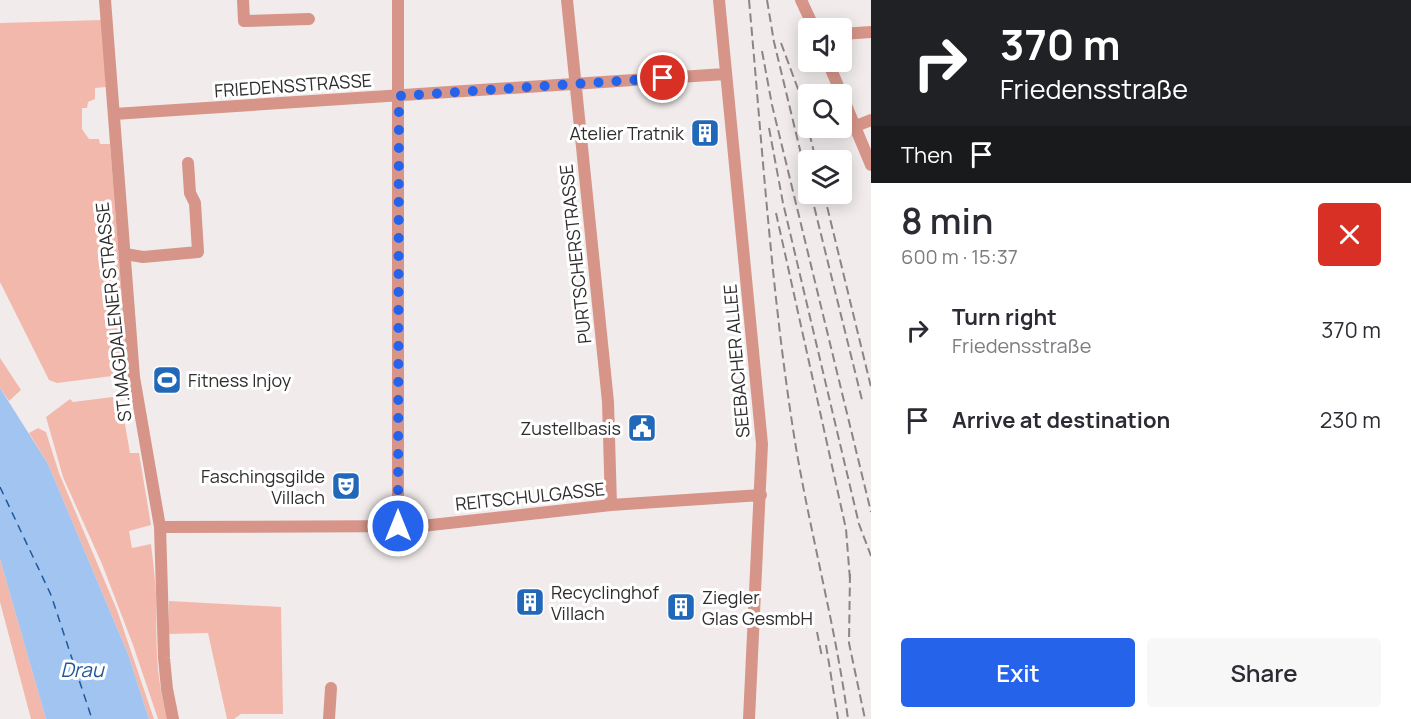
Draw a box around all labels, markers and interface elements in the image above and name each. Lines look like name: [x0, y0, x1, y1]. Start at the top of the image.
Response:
text: 370 m: [1000, 15, 1121, 73]
map controls: [798, 18, 852, 204]
button: sound: [798, 18, 852, 72]
icon: right: [901, 24, 979, 102]
pin: [637, 52, 688, 103]
icon: arrive: [646, 61, 679, 94]
street label: FRIEDENSSTRASSE: [213, 68, 373, 102]
text: Friedensstraße: [1000, 70, 1188, 107]
button: search: [798, 84, 852, 138]
building icon: Atelier Tratnik: [689, 117, 721, 149]
place label: Atelier Tratnik: [570, 121, 685, 145]
icon: arrive: [965, 138, 998, 171]
text: Then: [901, 140, 953, 170]
button: layers: [798, 150, 852, 204]
street label: PURTSCHERSTRASSE: [554, 163, 596, 345]
text: 8 min: [901, 196, 993, 245]
street label: ST.MAGDALENER STRASSE: [90, 201, 136, 423]
button: close: [1318, 203, 1381, 266]
text: 600 m · 15:37: [901, 243, 1018, 270]
street label: SEEBACHER ALLEE: [717, 283, 755, 439]
text: Turn right: [952, 302, 1057, 332]
icon: right: [901, 314, 934, 347]
text: 370 m: [1321, 315, 1381, 345]
text: Friedensstraße: [952, 332, 1091, 359]
sports icon: Fitness Injoy: [151, 364, 183, 396]
place label: Fitness Injoy: [188, 368, 292, 392]
icon: arrive: [901, 404, 934, 437]
text: Arrive at destination: [952, 405, 1170, 435]
text: 230 m: [1320, 405, 1381, 435]
public building icon: Zustellbasis: [626, 412, 658, 444]
place label: Zustellbasis: [520, 416, 621, 440]
place label: Faschingsgilde Villach: [201, 464, 325, 509]
theatre icon: Faschingsgilde Villach: [330, 470, 362, 502]
street label: REITSCHULGASSE: [454, 476, 606, 516]
position arrow: [366, 494, 430, 558]
place label: Recyclinghof Villach: [551, 580, 659, 625]
place label: Ziegler Glas GesmbH: [702, 585, 813, 630]
building icon: Recyclinghof Villach: [514, 586, 546, 618]
building icon: Ziegler Glas GesmbH: [665, 591, 697, 623]
button: Exit: [901, 638, 1135, 707]
button: Share: [1147, 638, 1381, 707]
water label: Drau: [60, 656, 106, 683]

